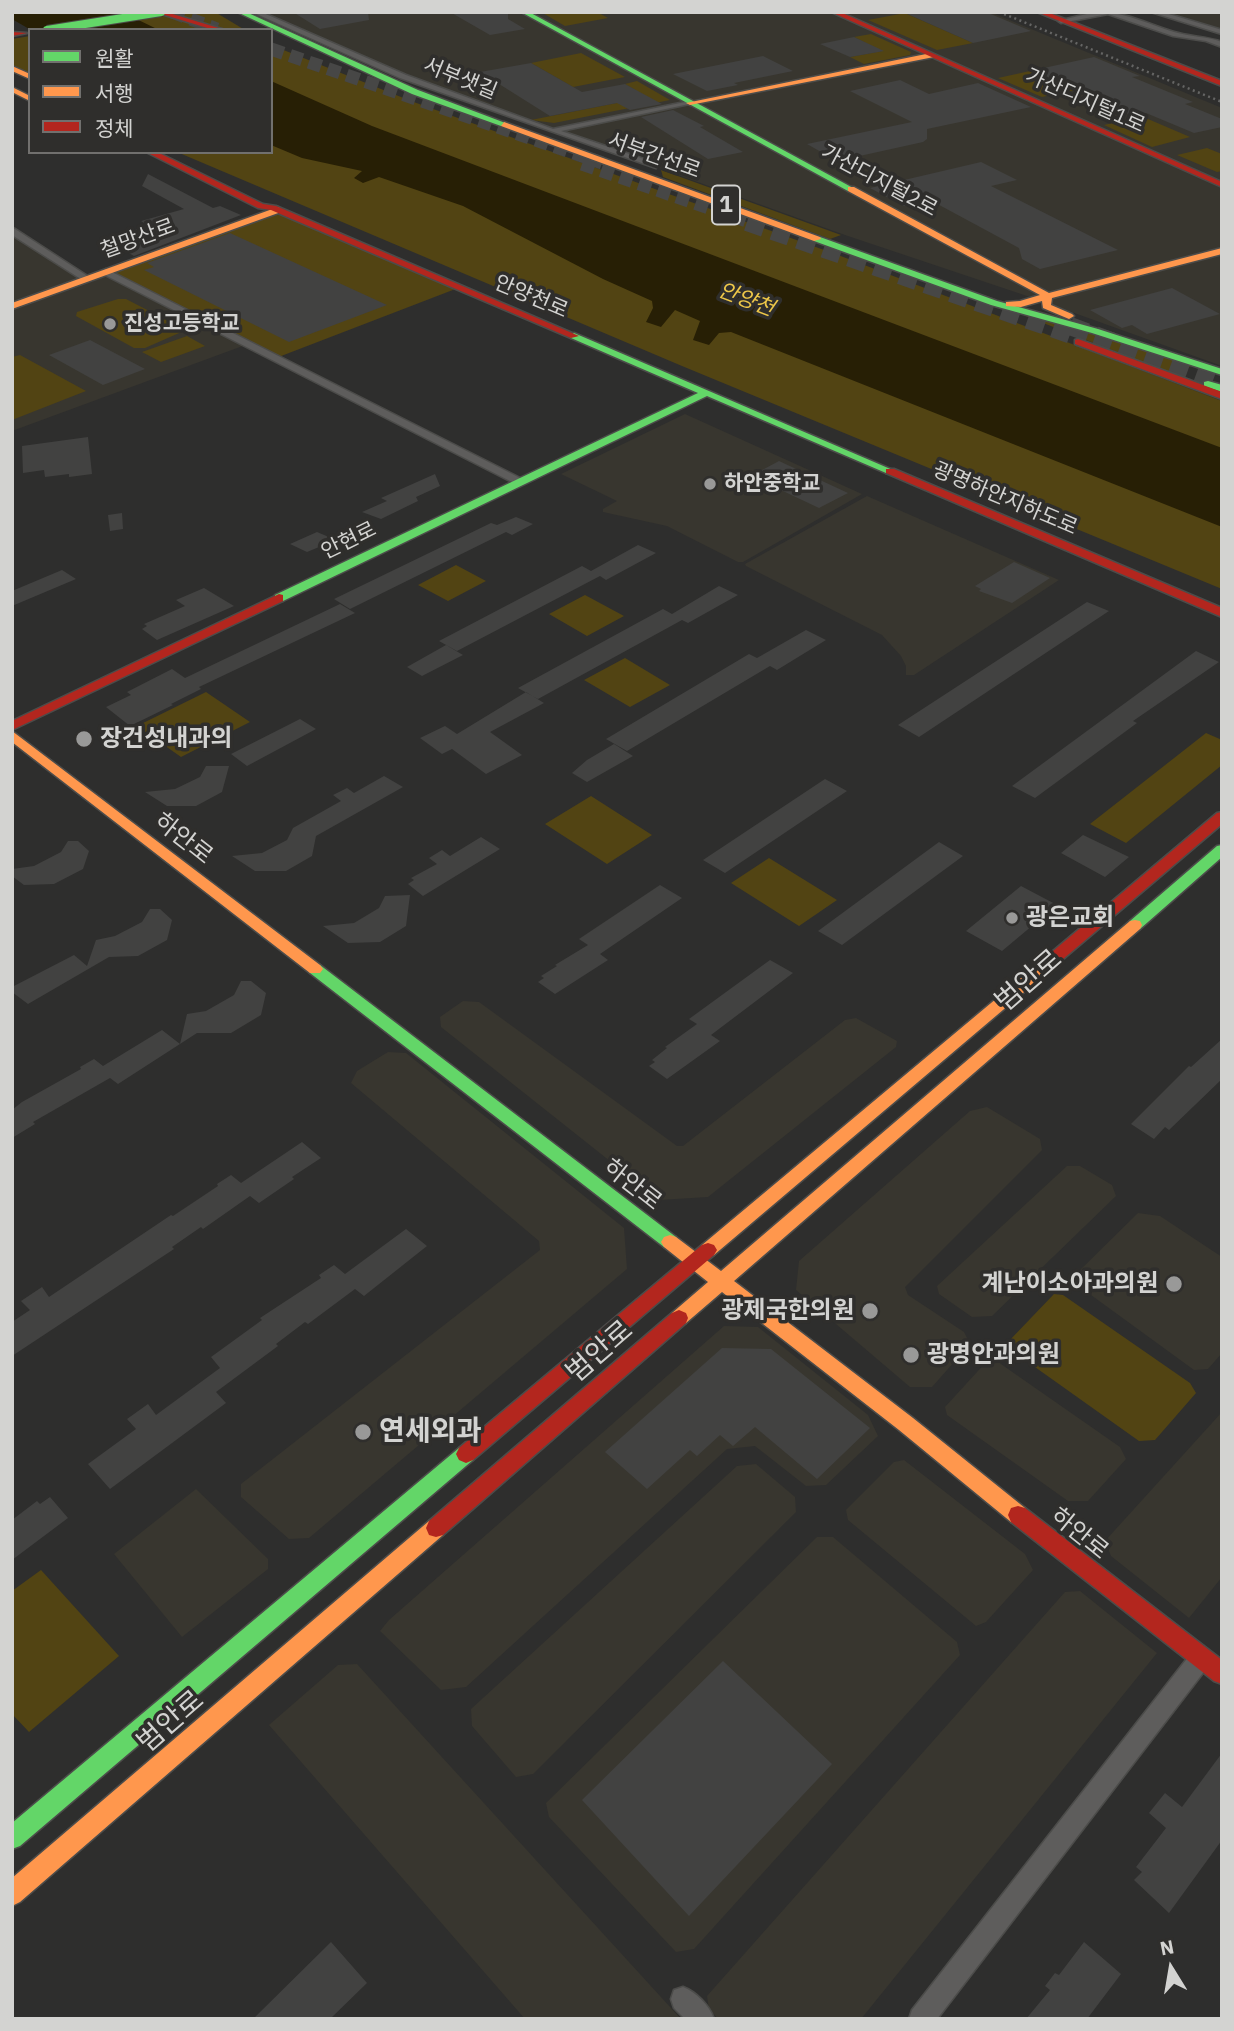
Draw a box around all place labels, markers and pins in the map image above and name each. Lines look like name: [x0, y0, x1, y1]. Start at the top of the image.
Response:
place label: 진성고등학교: [124, 311, 240, 337]
marker: 진성고등학교: [102, 316, 118, 332]
place label: 하안중학교: [724, 471, 821, 497]
marker: 하안중학교: [702, 476, 718, 492]
place label: 장건성내과의: [100, 725, 232, 753]
marker: 장건성내과의: [74, 729, 94, 749]
place label: 광은교회: [1026, 904, 1114, 932]
marker: 광은교회: [1004, 910, 1020, 926]
place label: 계난이소아과의원: [981, 1270, 1158, 1298]
marker: 계난이소아과의원: [1164, 1274, 1184, 1294]
place label: 광제국한의원: [722, 1297, 854, 1325]
marker: 광제국한의원: [860, 1301, 880, 1321]
place label: 광명안과의원: [927, 1341, 1059, 1369]
marker: 광명안과의원: [901, 1345, 921, 1365]
place label: 연세외과: [379, 1415, 482, 1449]
marker: 연세외과: [353, 1422, 373, 1442]

